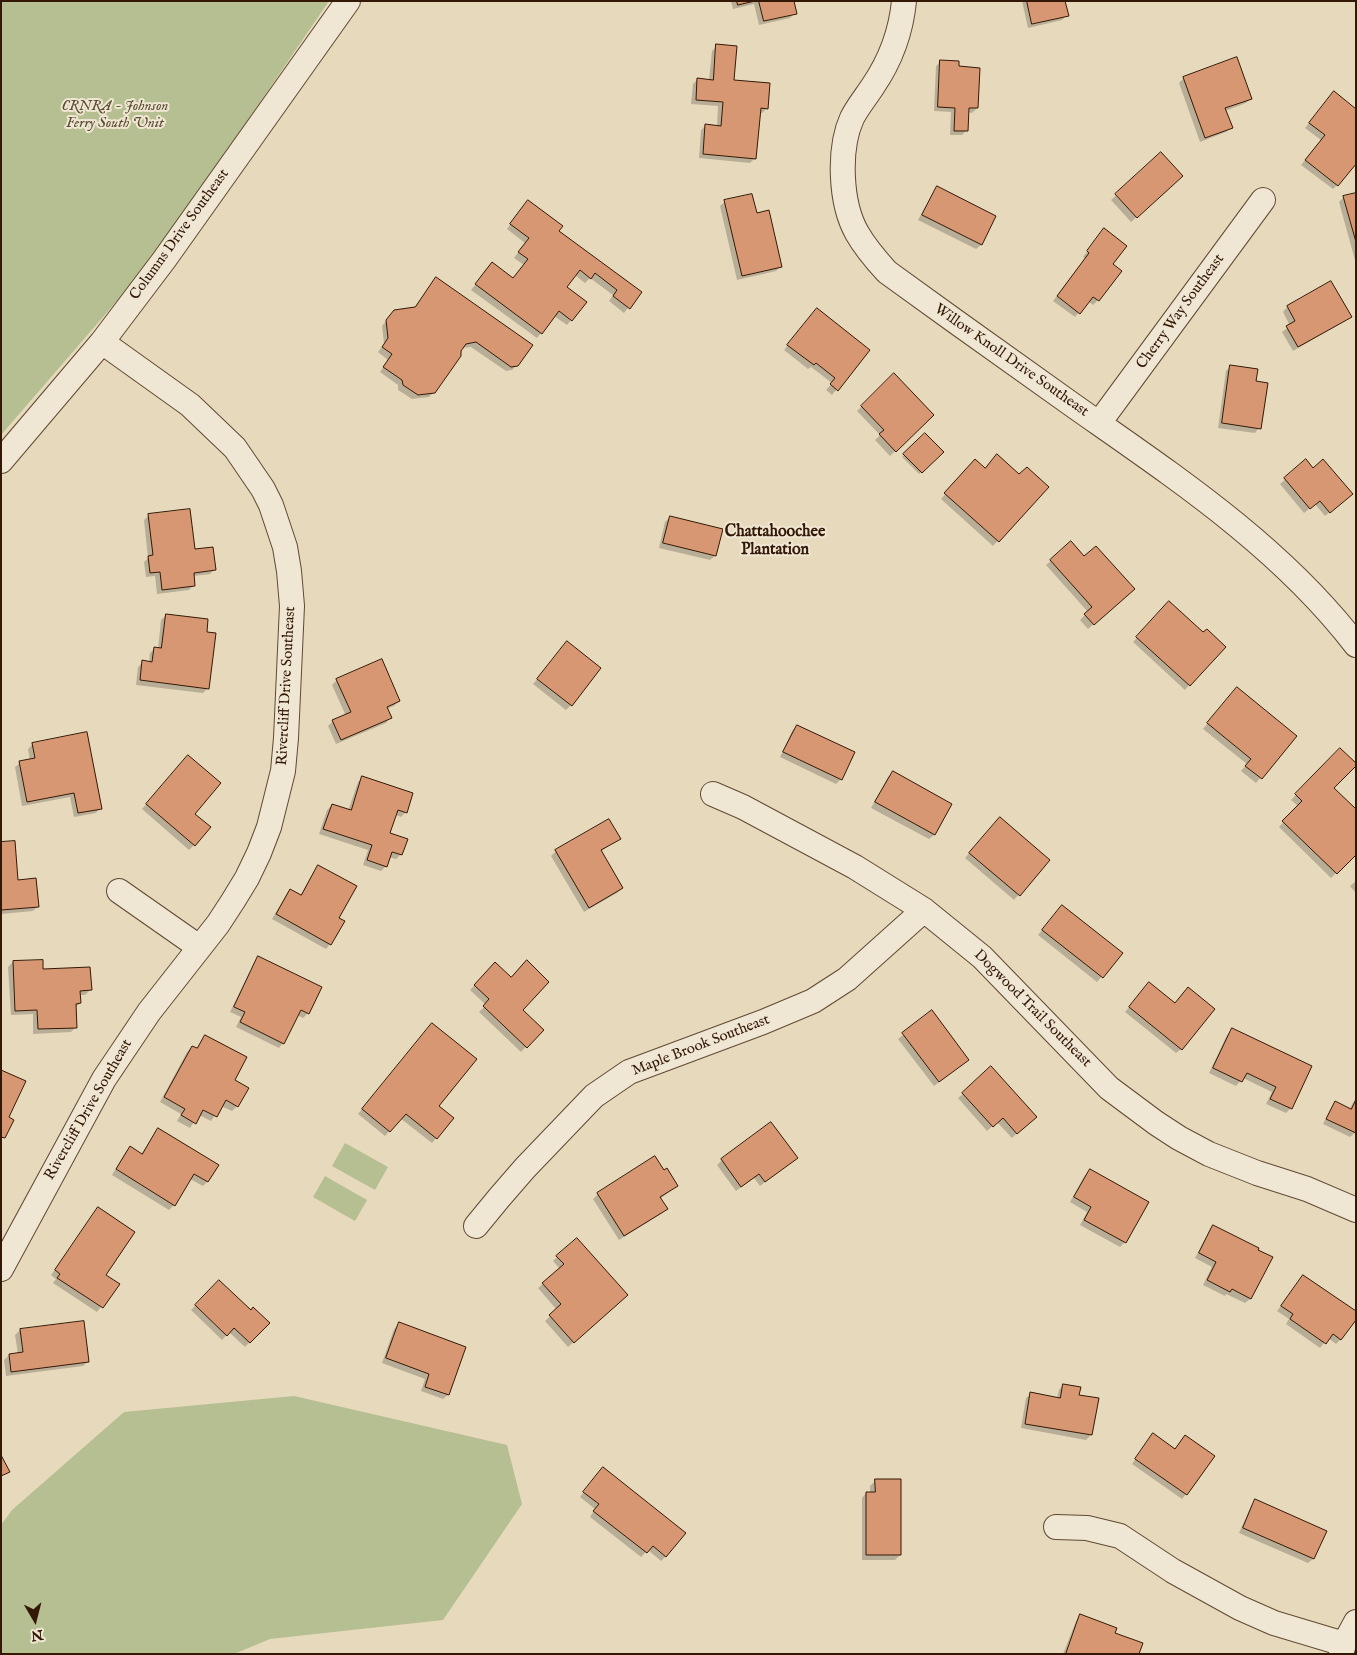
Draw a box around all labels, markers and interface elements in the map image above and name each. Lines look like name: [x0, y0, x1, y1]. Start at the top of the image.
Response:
park label: CRNRA - Johnson Ferry South Unit: [62, 98, 168, 133]
street label: Columns Drive Southeast: [126, 166, 234, 304]
street label: Cherry Way Southeast: [1133, 251, 1229, 373]
street label: Willow Knoll Drive Southeast: [930, 301, 1092, 421]
district label: Chattahoochee Plantation: [725, 523, 825, 561]
street label: Rivercliff Drive Southeast: [274, 606, 300, 766]
street label: Dogwood Trail Southeast: [969, 946, 1095, 1072]
street label: Maple Brook Southeast: [630, 1011, 772, 1081]
street label: Rivercliff Drive Southeast: [41, 1036, 137, 1184]
north arrow: [10, 1595, 60, 1645]
text: N: [30, 1625, 44, 1645]

